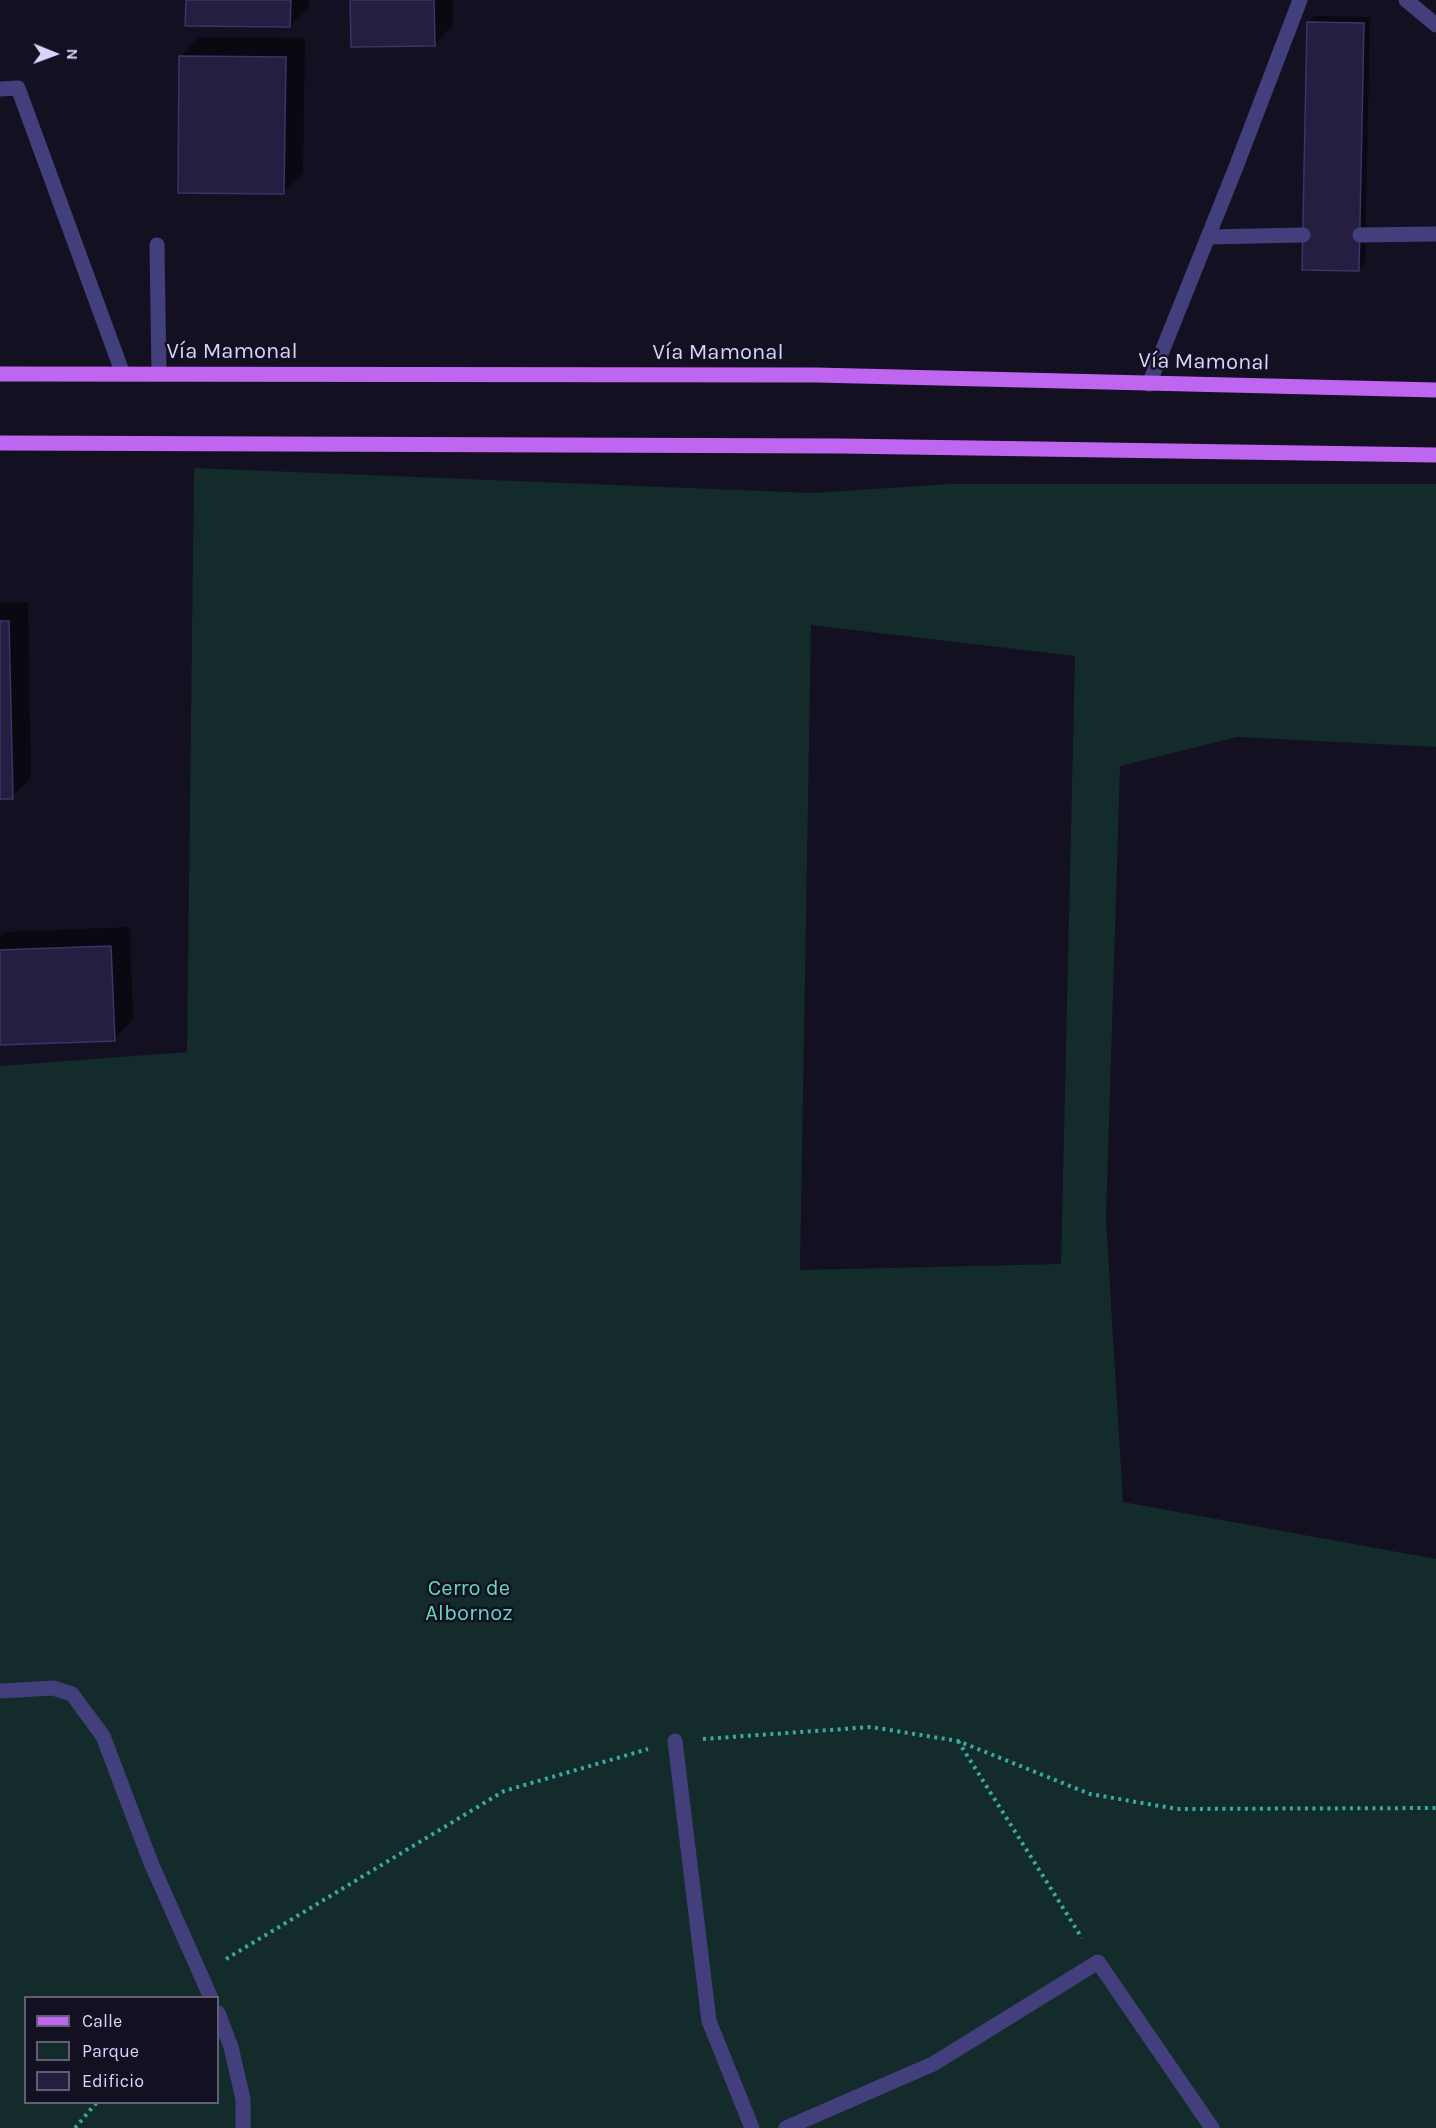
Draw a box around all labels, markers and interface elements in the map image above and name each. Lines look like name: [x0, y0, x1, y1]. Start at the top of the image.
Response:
north arrow: [24, 24, 84, 84]
text: N: [63, 48, 82, 60]
street label: Vía Mamonal: [166, 339, 298, 365]
street label: Vía Mamonal: [652, 340, 784, 366]
street label: Vía Mamonal: [1138, 348, 1270, 376]
park label: Cerro de Albornoz: [425, 1576, 513, 1628]
legend: [24, 1996, 219, 2104]
text: Calle: [82, 2010, 122, 2032]
text: Parque: [82, 2040, 139, 2062]
text: Edificio: [82, 2070, 144, 2092]

